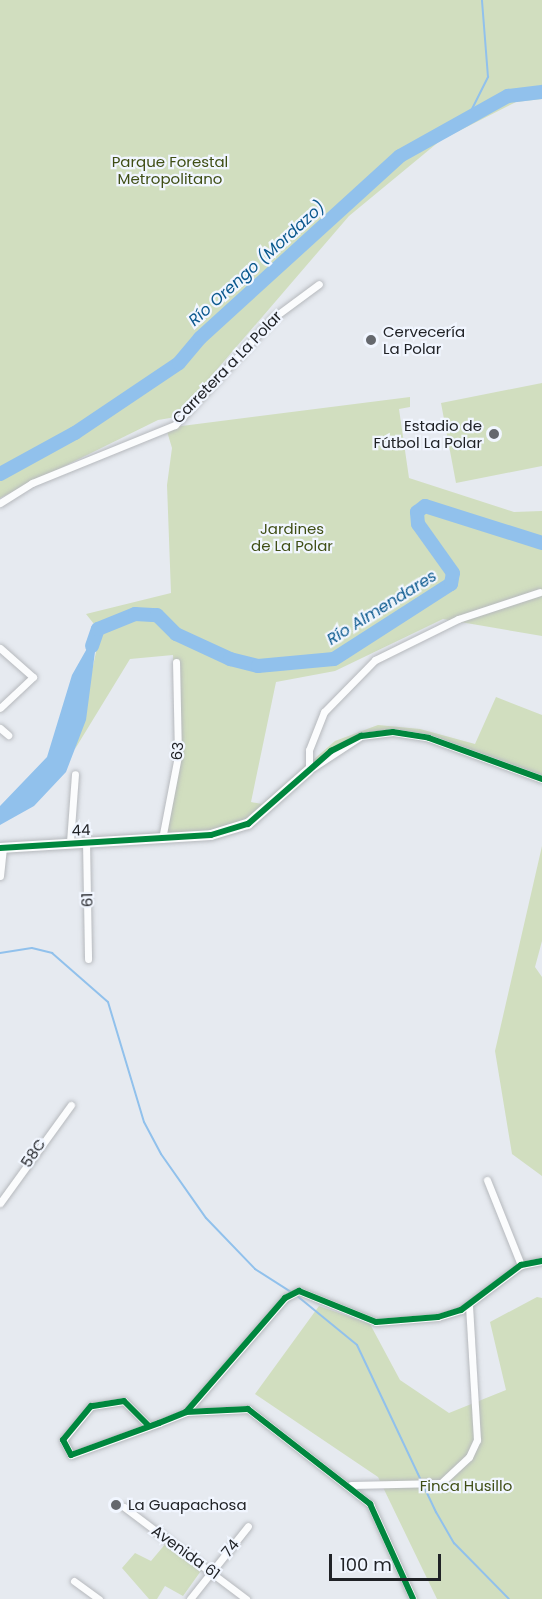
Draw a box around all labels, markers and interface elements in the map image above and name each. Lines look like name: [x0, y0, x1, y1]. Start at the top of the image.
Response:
park label: Parque Forestal Metropolitano: [112, 152, 228, 187]
water label: Río Orengo (Mordazo): [185, 198, 329, 330]
street label: Carretera a La Polar: [169, 307, 285, 427]
place label: Cervecería La Polar: [383, 322, 465, 357]
marker: Cervecería La Polar: [364, 333, 378, 347]
place label: Estadio de Fútbol La Polar: [374, 416, 482, 451]
marker: Estadio de Fútbol La Polar: [487, 427, 501, 441]
park label: Jardines de La Polar: [251, 519, 333, 554]
water label: Río Almendares: [324, 566, 440, 650]
street label: 63: [167, 741, 187, 761]
street label: 44: [71, 821, 91, 839]
street label: 61: [78, 893, 96, 907]
street label: 58C: [17, 1135, 49, 1171]
park label: Finca Husillo: [420, 1477, 512, 1495]
place label: La Guapachosa: [128, 1496, 247, 1514]
marker: La Guapachosa: [109, 1498, 123, 1512]
street label: Avenida 61: [148, 1521, 224, 1583]
street label: 74: [217, 1535, 243, 1561]
scale bar: [332, 1542, 444, 1580]
text: 100 m: [340, 1552, 392, 1577]

